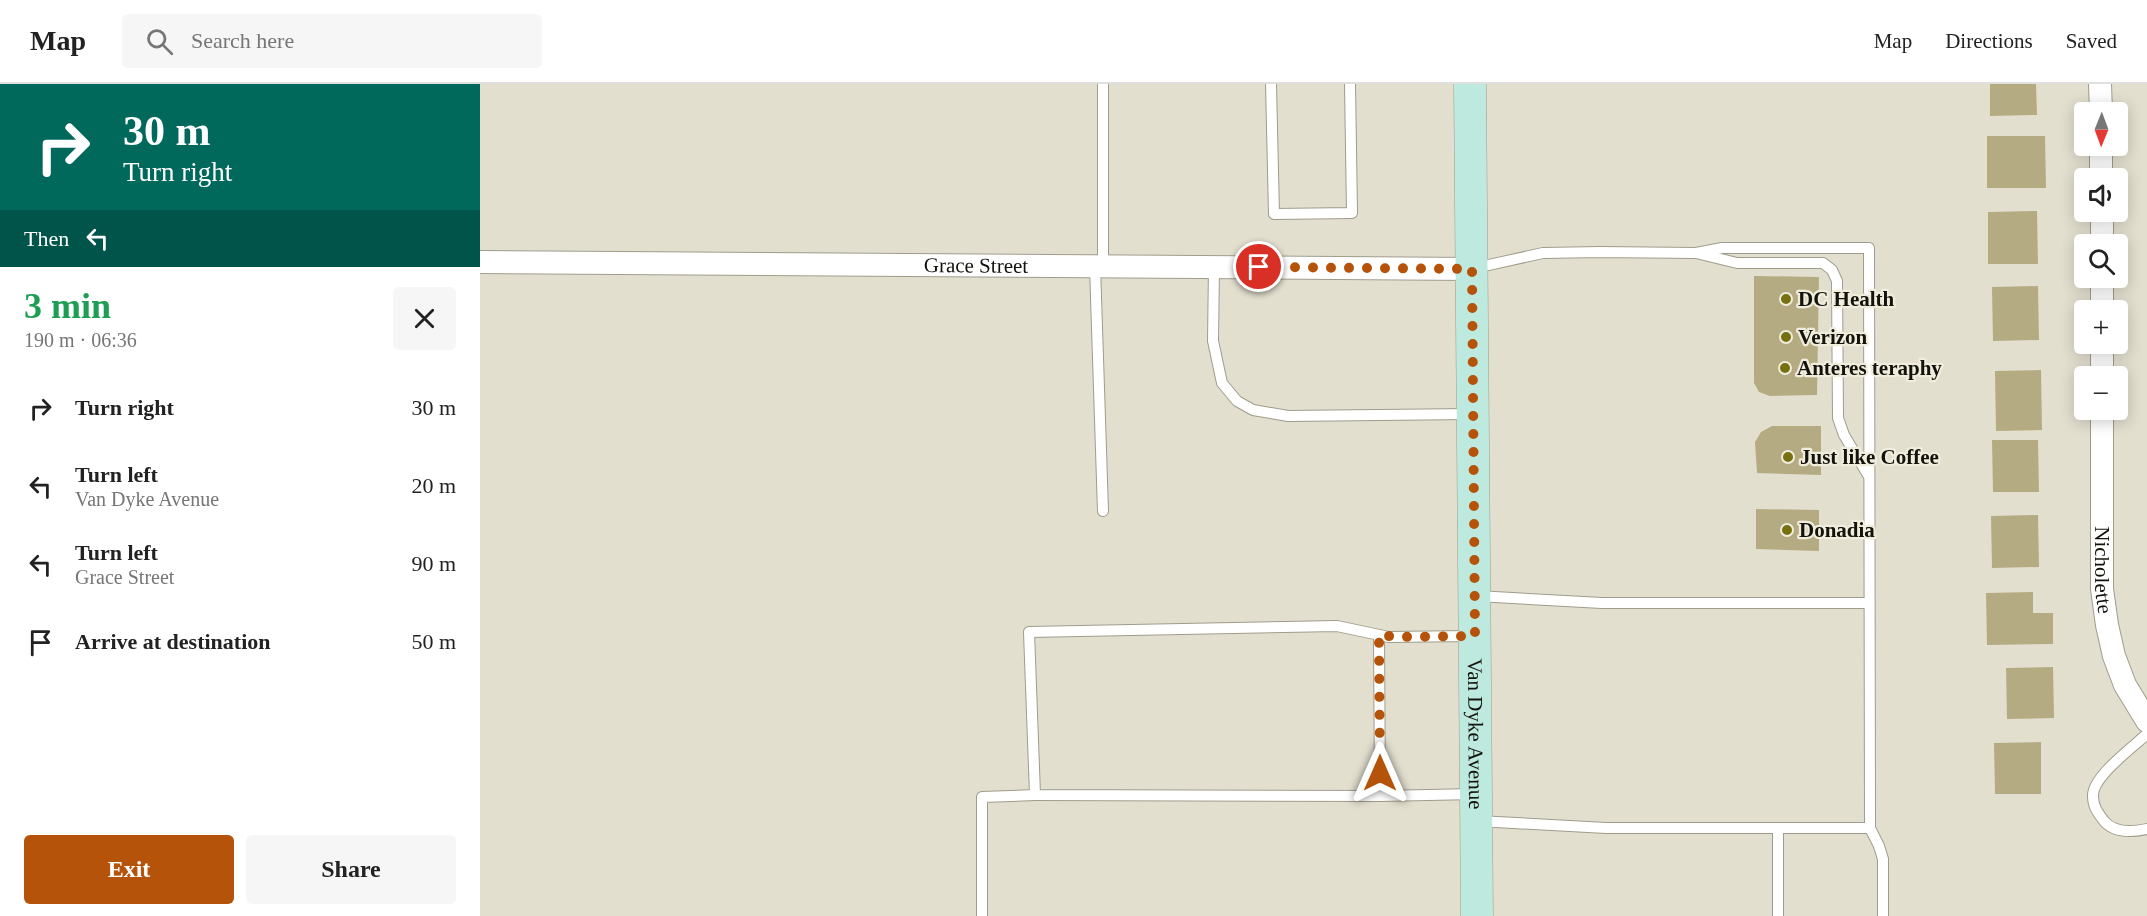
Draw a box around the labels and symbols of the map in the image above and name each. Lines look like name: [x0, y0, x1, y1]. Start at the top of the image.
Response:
north arrow: [2074, 102, 2128, 156]
pin: [1233, 241, 1284, 292]
street label: Grace Street: [924, 253, 1028, 278]
place label: DC Health: [1798, 287, 1895, 311]
marker: DC Health: [1779, 292, 1793, 306]
place label: Verizon: [1798, 325, 1868, 349]
marker: Verizon: [1779, 330, 1793, 344]
place label: Anteres teraphy: [1797, 356, 1942, 380]
marker: Anteres teraphy: [1778, 361, 1792, 375]
place label: Just like Coffee: [1800, 445, 1939, 469]
marker: Just like Coffee: [1781, 450, 1795, 464]
place label: Donadia: [1799, 518, 1875, 542]
marker: Donadia: [1780, 523, 1794, 537]
street label: Nicholette: [2090, 526, 2117, 615]
street label: Van Dyke Avenue: [1463, 658, 1488, 810]
position arrow: [1348, 741, 1412, 805]

